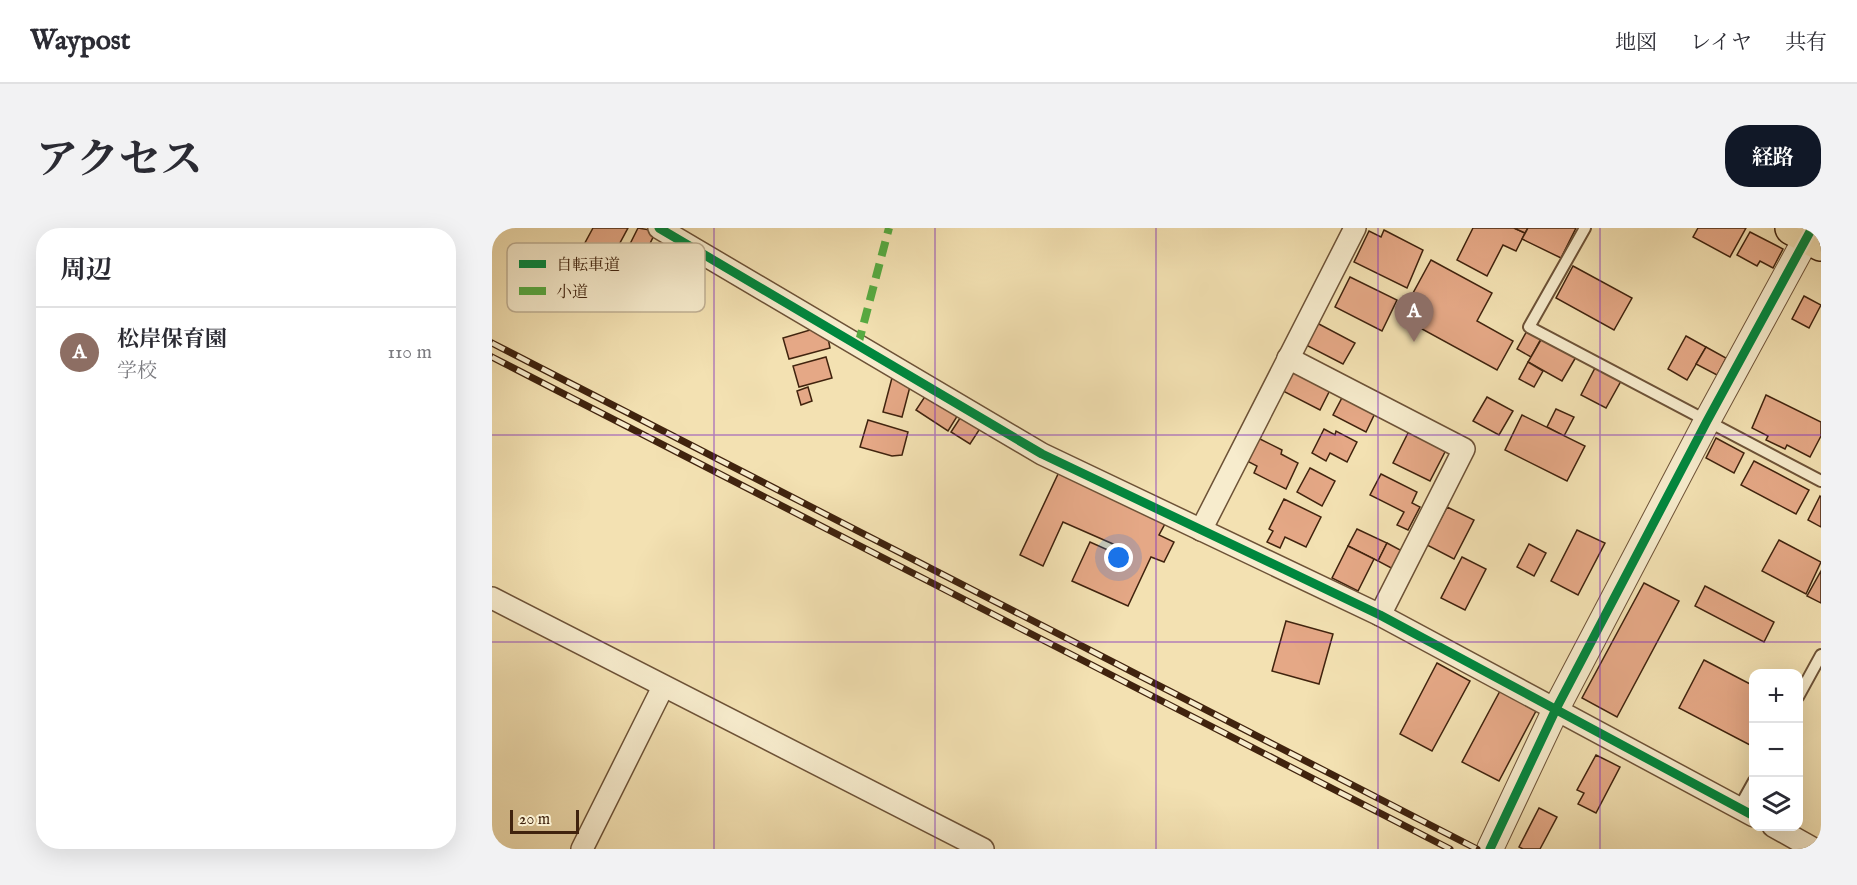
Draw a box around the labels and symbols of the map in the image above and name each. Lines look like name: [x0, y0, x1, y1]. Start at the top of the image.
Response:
legend: [507, 243, 705, 312]
text: 自転車道: [556, 256, 620, 276]
text: 小道: [556, 283, 588, 303]
pin: A: [1394, 292, 1434, 342]
your location: [1104, 543, 1133, 572]
scale bar: [510, 807, 579, 834]

